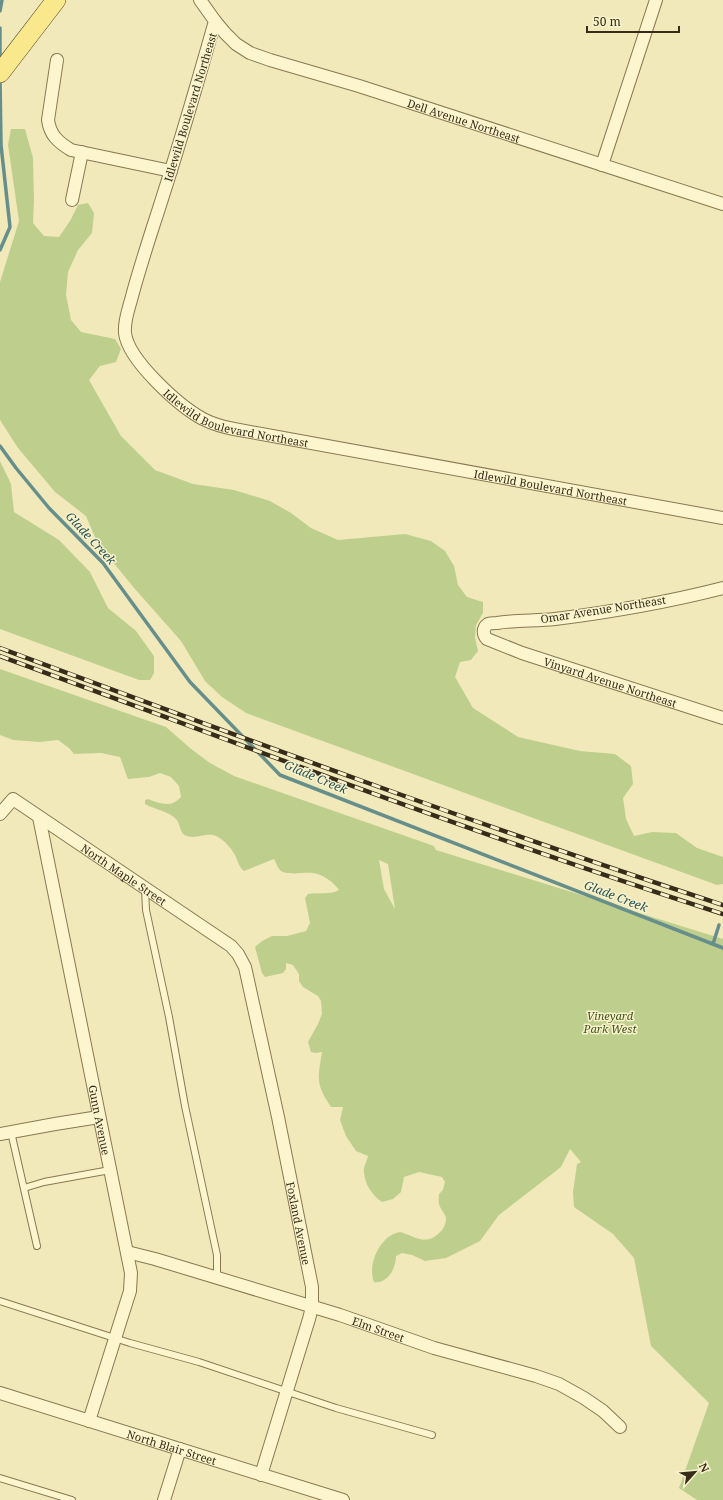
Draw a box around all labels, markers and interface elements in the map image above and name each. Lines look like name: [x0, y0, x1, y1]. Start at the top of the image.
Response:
scale bar: [587, 8, 679, 34]
text: 50 m: [593, 13, 621, 30]
street label: Idlewild Boulevard Northeast: [160, 31, 220, 183]
street label: Dell Avenue Northeast: [406, 95, 522, 145]
street label: Idlewild Boulevard Northeast: [161, 385, 310, 450]
street label: Idlewild Boulevard Northeast: [473, 465, 628, 508]
water label: Glade Creek: [62, 508, 121, 569]
street label: Omar Avenue Northeast: [539, 592, 667, 626]
street label: Vinyard Avenue Northeast: [542, 653, 679, 710]
water label: Glade Creek: [282, 756, 351, 798]
street label: North Maple Street: [79, 840, 170, 908]
water label: Glade Creek: [582, 876, 651, 916]
park label: Vineyard Park West: [583, 1008, 637, 1036]
street label: Gunn Avenue: [86, 1083, 115, 1156]
street label: Foxland Avenue: [284, 1180, 315, 1266]
street label: Elm Street: [350, 1312, 407, 1345]
street label: North Blair Street: [125, 1426, 218, 1468]
north arrow: [675, 1452, 715, 1492]
text: N: [696, 1460, 713, 1475]

